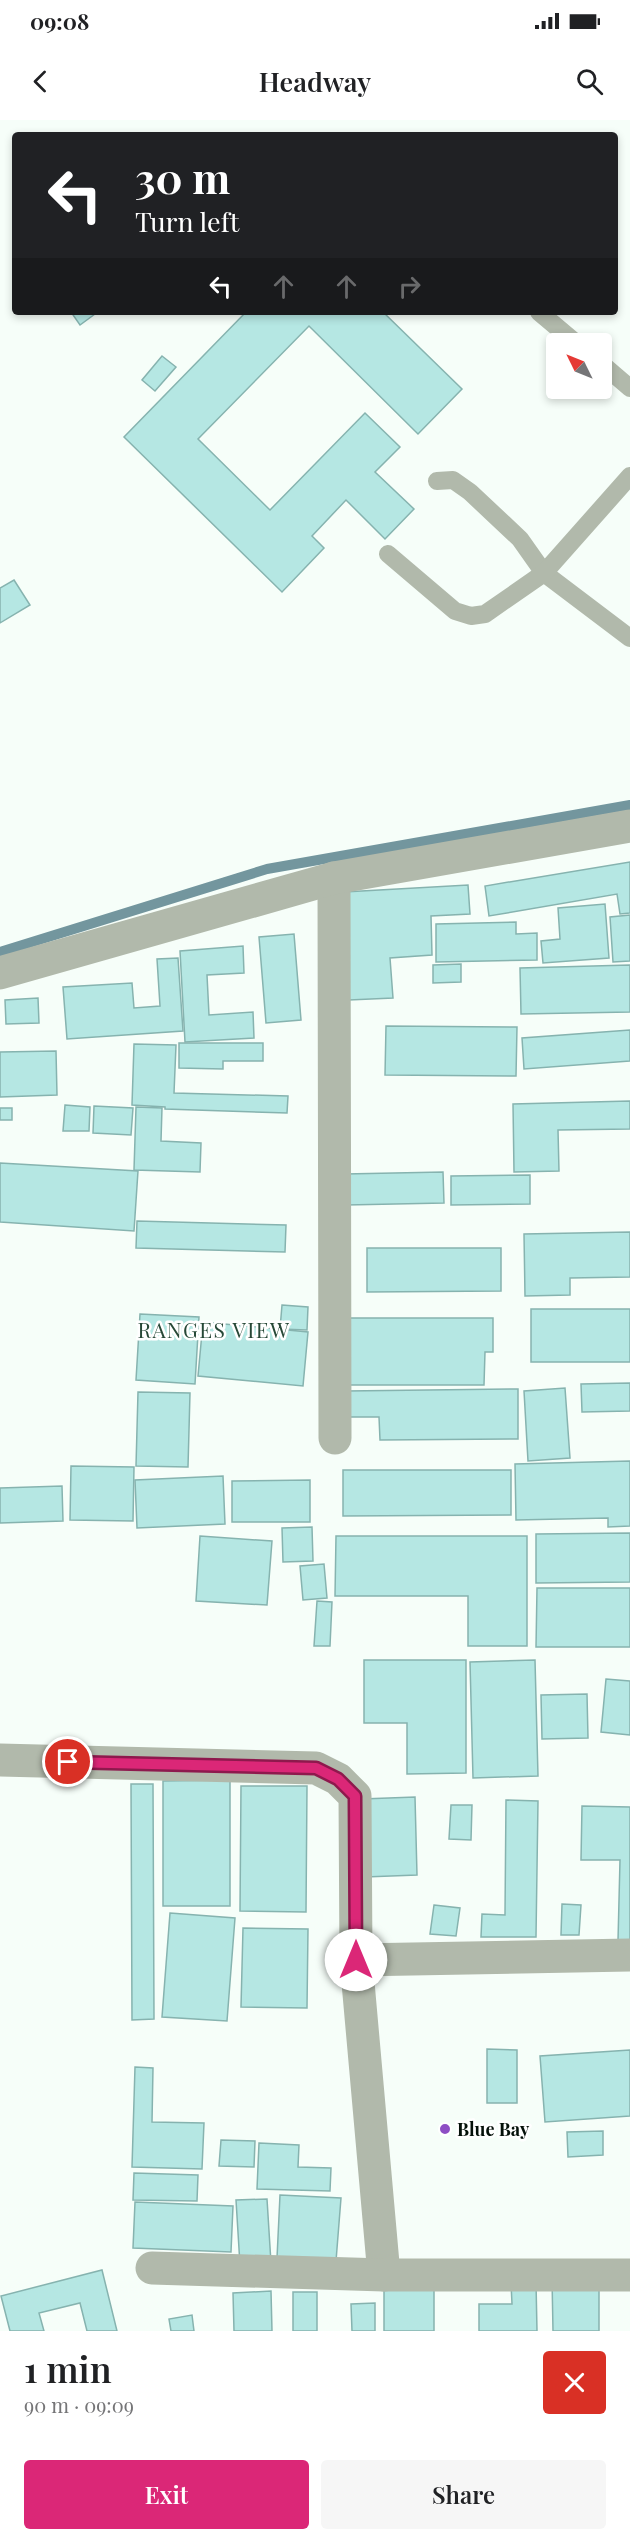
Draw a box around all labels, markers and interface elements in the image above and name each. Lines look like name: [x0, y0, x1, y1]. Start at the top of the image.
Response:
text: 09:08: [30, 6, 89, 36]
text: Headway: [259, 63, 371, 99]
icon: back: [24, 65, 57, 98]
icon: search: [573, 65, 606, 98]
text: 30 m: [135, 149, 230, 205]
icon: left: [36, 156, 114, 234]
text: Turn left: [135, 203, 239, 239]
icon: left: [204, 270, 237, 303]
icon: ahead: [267, 270, 300, 303]
icon: ahead: [330, 270, 363, 303]
icon: right: [393, 270, 426, 303]
north arrow: [546, 333, 612, 399]
map controls: [546, 333, 612, 399]
district label: RANGES VIEW: [137, 1315, 291, 1343]
pin: [42, 1736, 93, 1787]
icon: arrive: [51, 1745, 84, 1778]
position arrow: [324, 1928, 388, 1992]
place label: Blue Bay: [457, 2117, 530, 2141]
marker: Blue Bay: [438, 2122, 452, 2136]
text: 1 min: [24, 2344, 112, 2392]
button: close: [543, 2351, 606, 2414]
text: 90 m · 09:09: [24, 2391, 134, 2418]
button: Exit: [24, 2460, 309, 2529]
button: Share: [321, 2460, 606, 2529]

